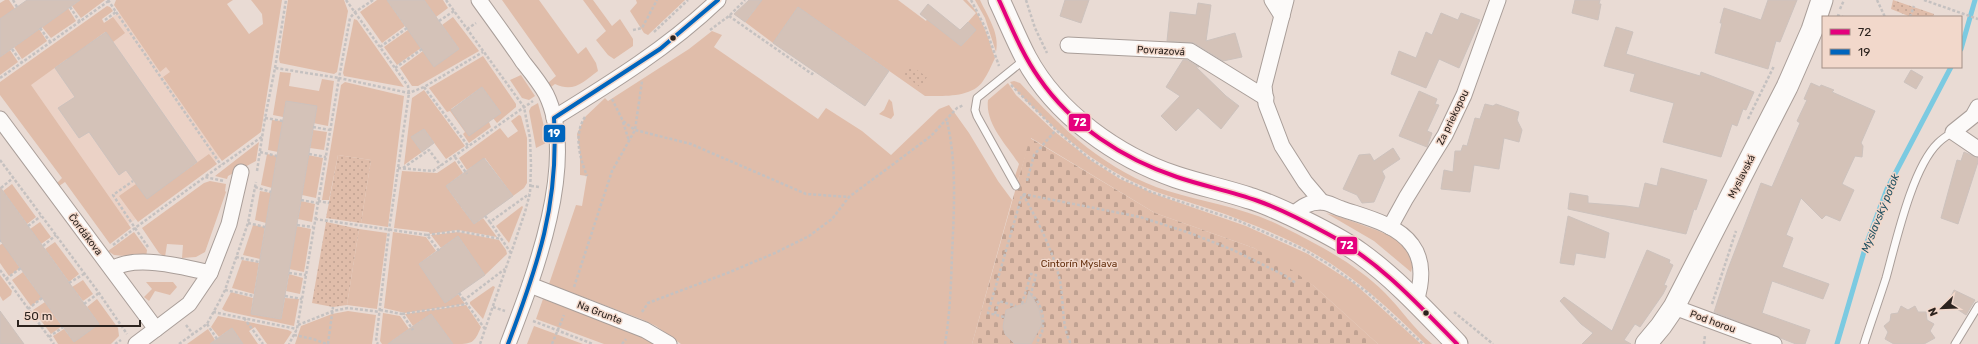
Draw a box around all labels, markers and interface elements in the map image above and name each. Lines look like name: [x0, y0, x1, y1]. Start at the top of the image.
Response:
legend: [1822, 16, 1962, 68]
text: 72: [1858, 25, 1871, 39]
unlabelled marker: [668, 33, 678, 43]
street label: Povrazová: [1137, 44, 1185, 58]
text: 19: [1858, 45, 1870, 59]
street label: Za priekopou: [1434, 88, 1471, 147]
line badge: 72: [1068, 113, 1091, 132]
text: 72: [1073, 116, 1087, 129]
line badge: 19: [543, 124, 566, 143]
text: 19: [548, 127, 560, 140]
street label: Myslavská: [1726, 153, 1758, 200]
water label: Myslavský potok: [1859, 171, 1902, 255]
street label: Čordákova: [66, 211, 105, 258]
line badge: 72: [1336, 236, 1358, 255]
text: 72: [1340, 239, 1354, 252]
park label: Cintorín Myslava: [1041, 258, 1117, 270]
north arrow: [1922, 288, 1962, 328]
street label: Na Grunte: [576, 299, 624, 327]
scale bar: [18, 302, 140, 328]
text: N: [1926, 305, 1941, 318]
unlabelled marker: [1421, 308, 1431, 318]
street label: Pod horou: [1688, 308, 1737, 336]
text: 50 m: [24, 309, 52, 323]

